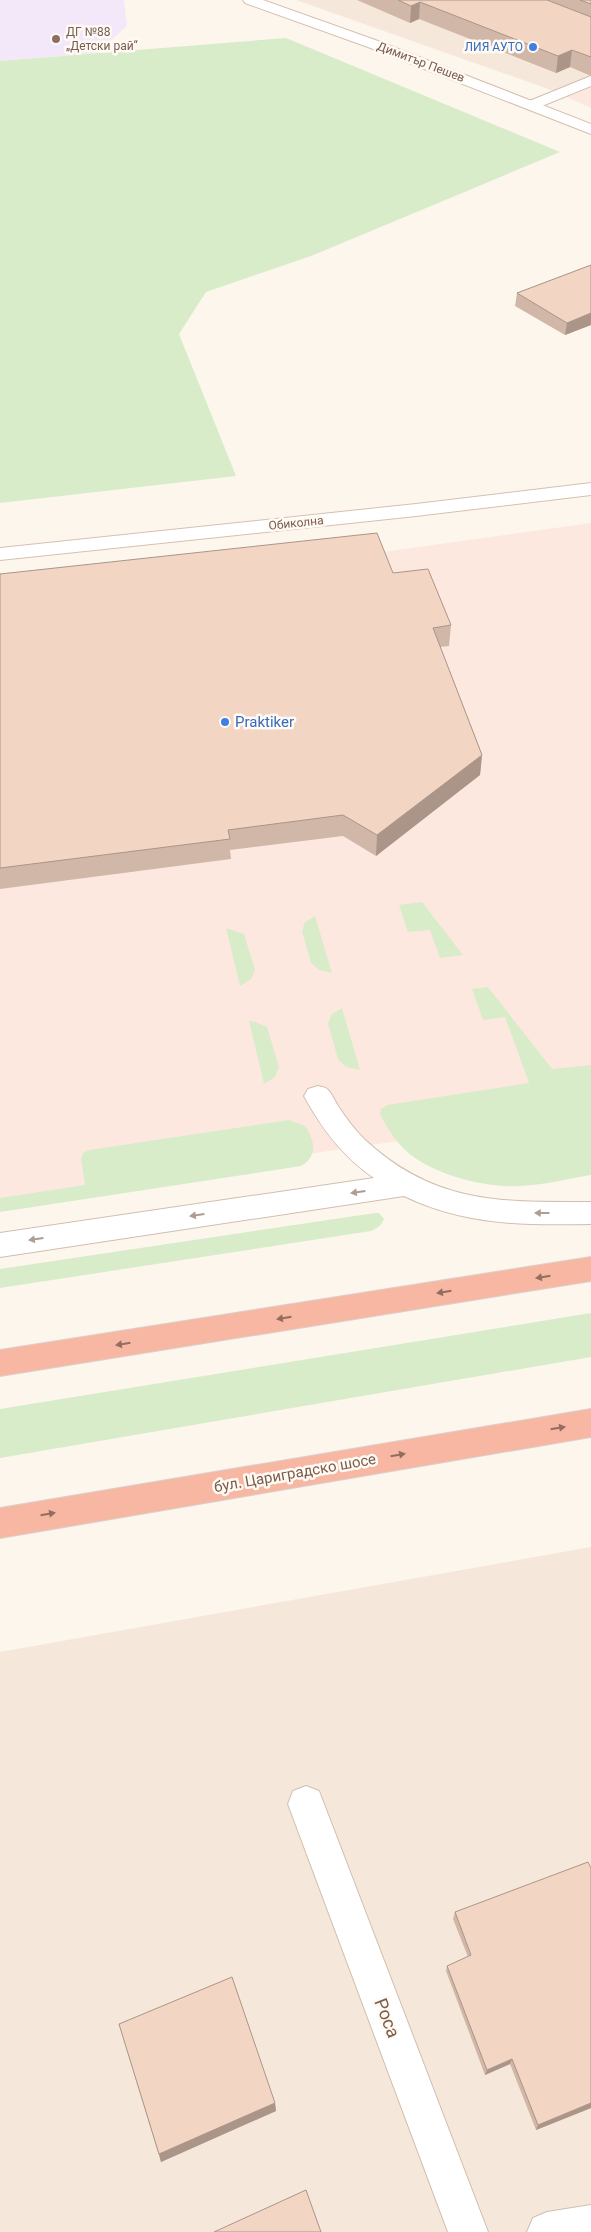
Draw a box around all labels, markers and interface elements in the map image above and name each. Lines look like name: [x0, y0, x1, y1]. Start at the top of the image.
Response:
place label: ДГ №88 „Детски рай“: [66, 25, 139, 53]
marker: ДГ №88 „Детски рай“: [50, 33, 62, 45]
street label: Димитър Пешев: [375, 39, 467, 85]
place label: ЛИЯ АУТО: [465, 40, 523, 54]
marker: ЛИЯ АУТО: [527, 41, 539, 53]
street label: Обиколна: [268, 513, 324, 533]
place label: Praktiker: [235, 713, 294, 731]
marker: Praktiker: [219, 716, 231, 728]
one-way arrow: [349, 1188, 365, 1196]
one-way arrow: [534, 1209, 550, 1217]
one-way arrow: [188, 1212, 204, 1220]
one-way arrow: [28, 1236, 44, 1244]
one-way arrow: [535, 1273, 551, 1281]
one-way arrow: [436, 1289, 452, 1297]
one-way arrow: [276, 1314, 292, 1322]
one-way arrow: [115, 1340, 131, 1348]
one-way arrow: [551, 1424, 567, 1432]
street label: бул. Цариградско шосе: [213, 1450, 377, 1496]
one-way arrow: [390, 1451, 406, 1459]
one-way arrow: [40, 1510, 56, 1518]
street label: Роса: [370, 1995, 405, 2041]

